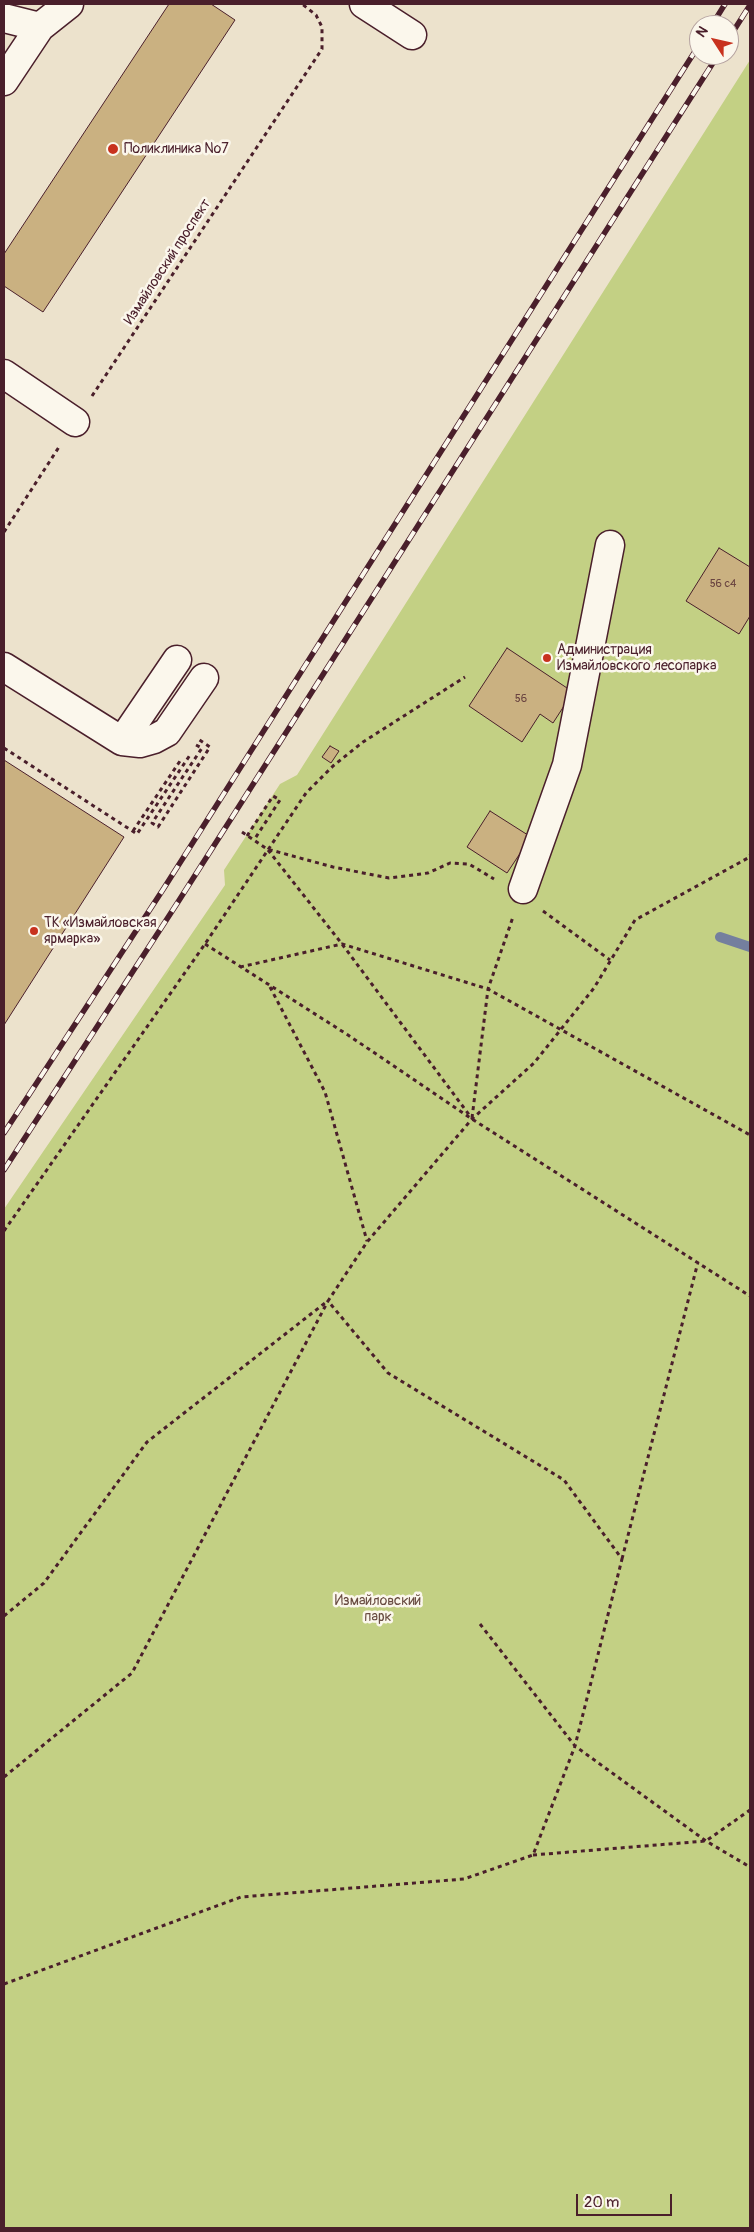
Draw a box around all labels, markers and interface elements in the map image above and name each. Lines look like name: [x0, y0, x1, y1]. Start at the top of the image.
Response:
north arrow: [689, 15, 739, 65]
text: N: [692, 23, 712, 40]
place label: Поликлиника №7: [124, 141, 229, 157]
marker: Поликлиника №7: [106, 142, 120, 156]
street label: Измайловский проспект: [121, 196, 215, 328]
house number: 56 с4: [710, 577, 736, 591]
place label: Администрация Измайловского лесопарка: [557, 642, 716, 674]
marker: Администрация Измайловского лесопарка: [541, 652, 553, 664]
house number: 56: [515, 692, 527, 706]
place label: ТК «Измайловская ярмарка»: [44, 915, 157, 948]
marker: ТК «Измайловская ярмарка»: [28, 925, 40, 937]
park label: Измайловский парк: [335, 1593, 421, 1625]
scale bar: [579, 2184, 675, 2216]
text: 20 m: [584, 2193, 619, 2212]

